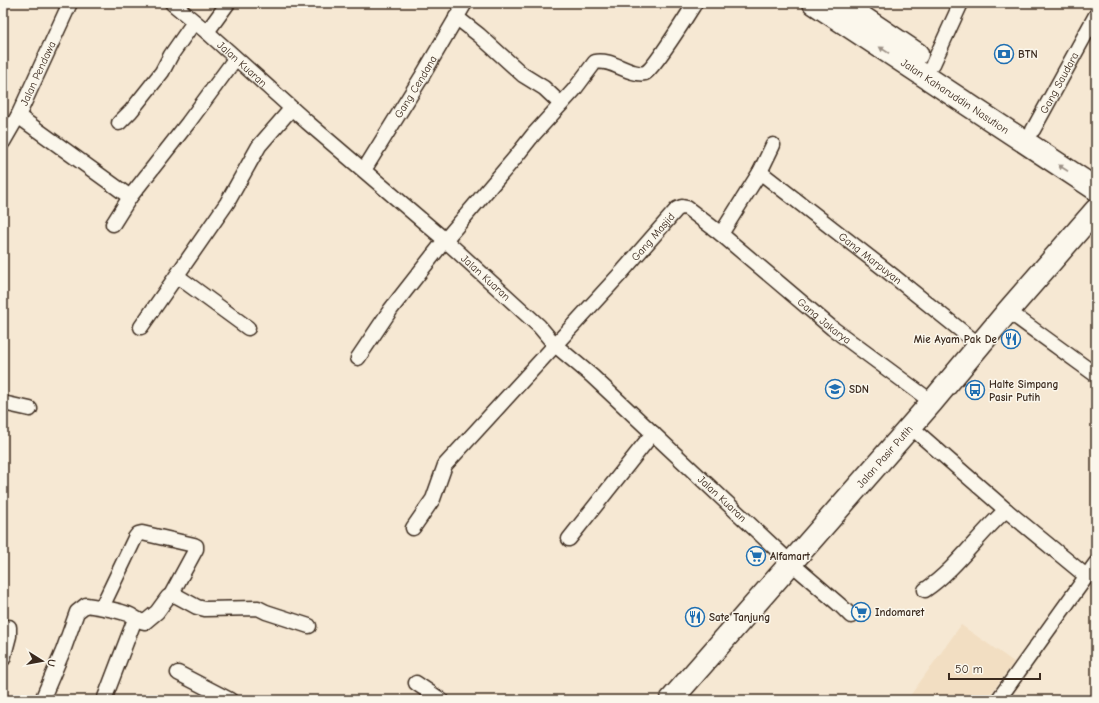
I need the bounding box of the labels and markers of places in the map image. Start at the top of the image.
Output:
bank icon: BTN [993,43,1015,65]
place label: BTN [1018,48,1038,61]
restaurant icon: Mie Ayam Pak De [1000,328,1022,350]
place label: Mie Ayam Pak De [914,333,998,346]
school or university icon: SDN [824,378,846,400]
place label: Halte Simpang Pasir Putih [989,378,1058,404]
bus stop icon: Halte Simpang Pasir Putih [964,379,986,401]
place label: SDN [849,383,869,396]
supermarket icon: Alfamart [745,545,767,567]
place label: Alfamart [770,550,810,563]
supermarket icon: Indomaret [850,601,872,623]
restaurant icon: Sate Tanjung [684,606,706,628]
place label: Indomaret [875,606,925,619]
place label: Sate Tanjung [709,611,770,624]

